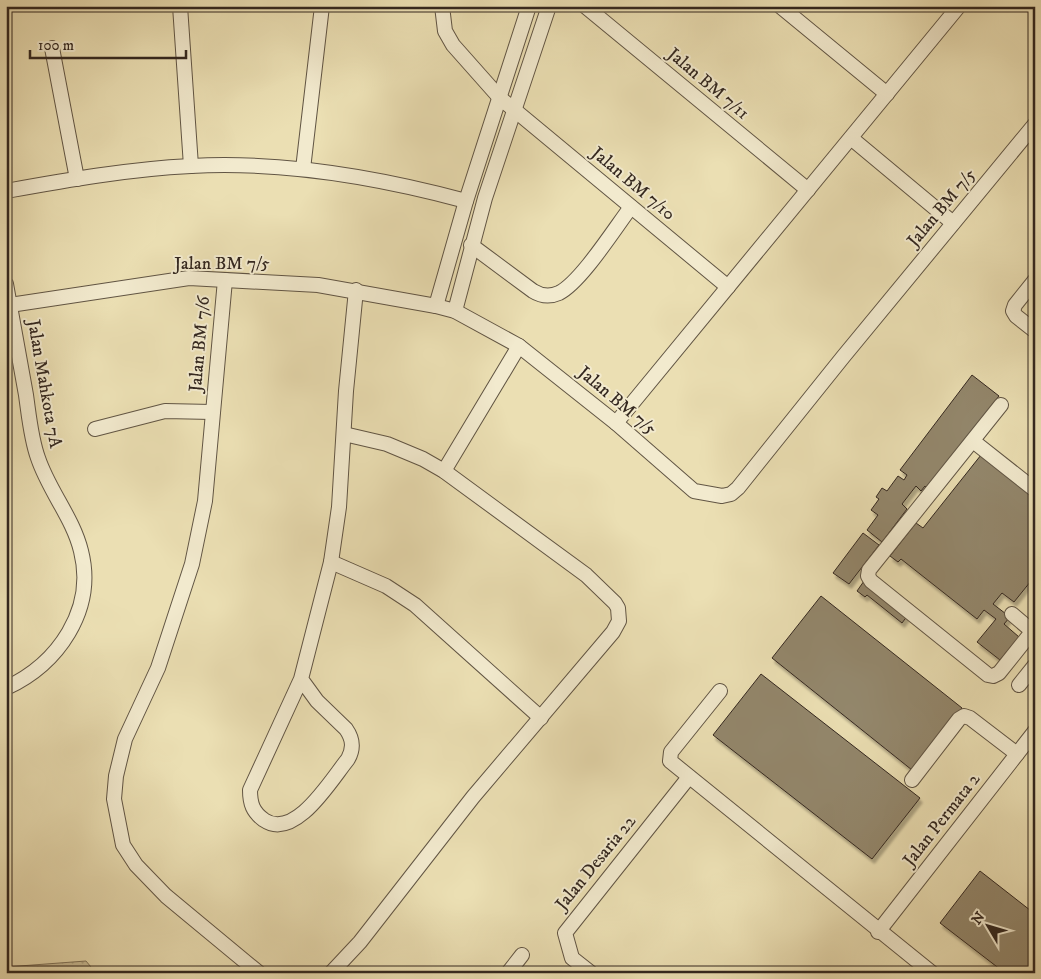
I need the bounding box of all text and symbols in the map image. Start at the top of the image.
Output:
scale bar [30,28,186,60]
text: 100 m [38,36,74,55]
street label: Jalan BM 7/11 [661,42,753,125]
street label: Jalan BM 7/10 [585,141,680,226]
street label: Jalan BM 7/5 [902,164,981,253]
street label: Jalan BM 7/5 [172,253,270,275]
street label: Jalan BM 7/6 [185,295,215,395]
street label: Jalan Mahkota 7A [22,316,66,450]
street label: Jalan BM 7/5 [572,361,661,440]
street label: Jalan Permata 2 [897,769,985,873]
street label: Jalan Desaria 22 [550,811,641,916]
north arrow [964,902,1014,952]
text: N [968,908,989,929]

